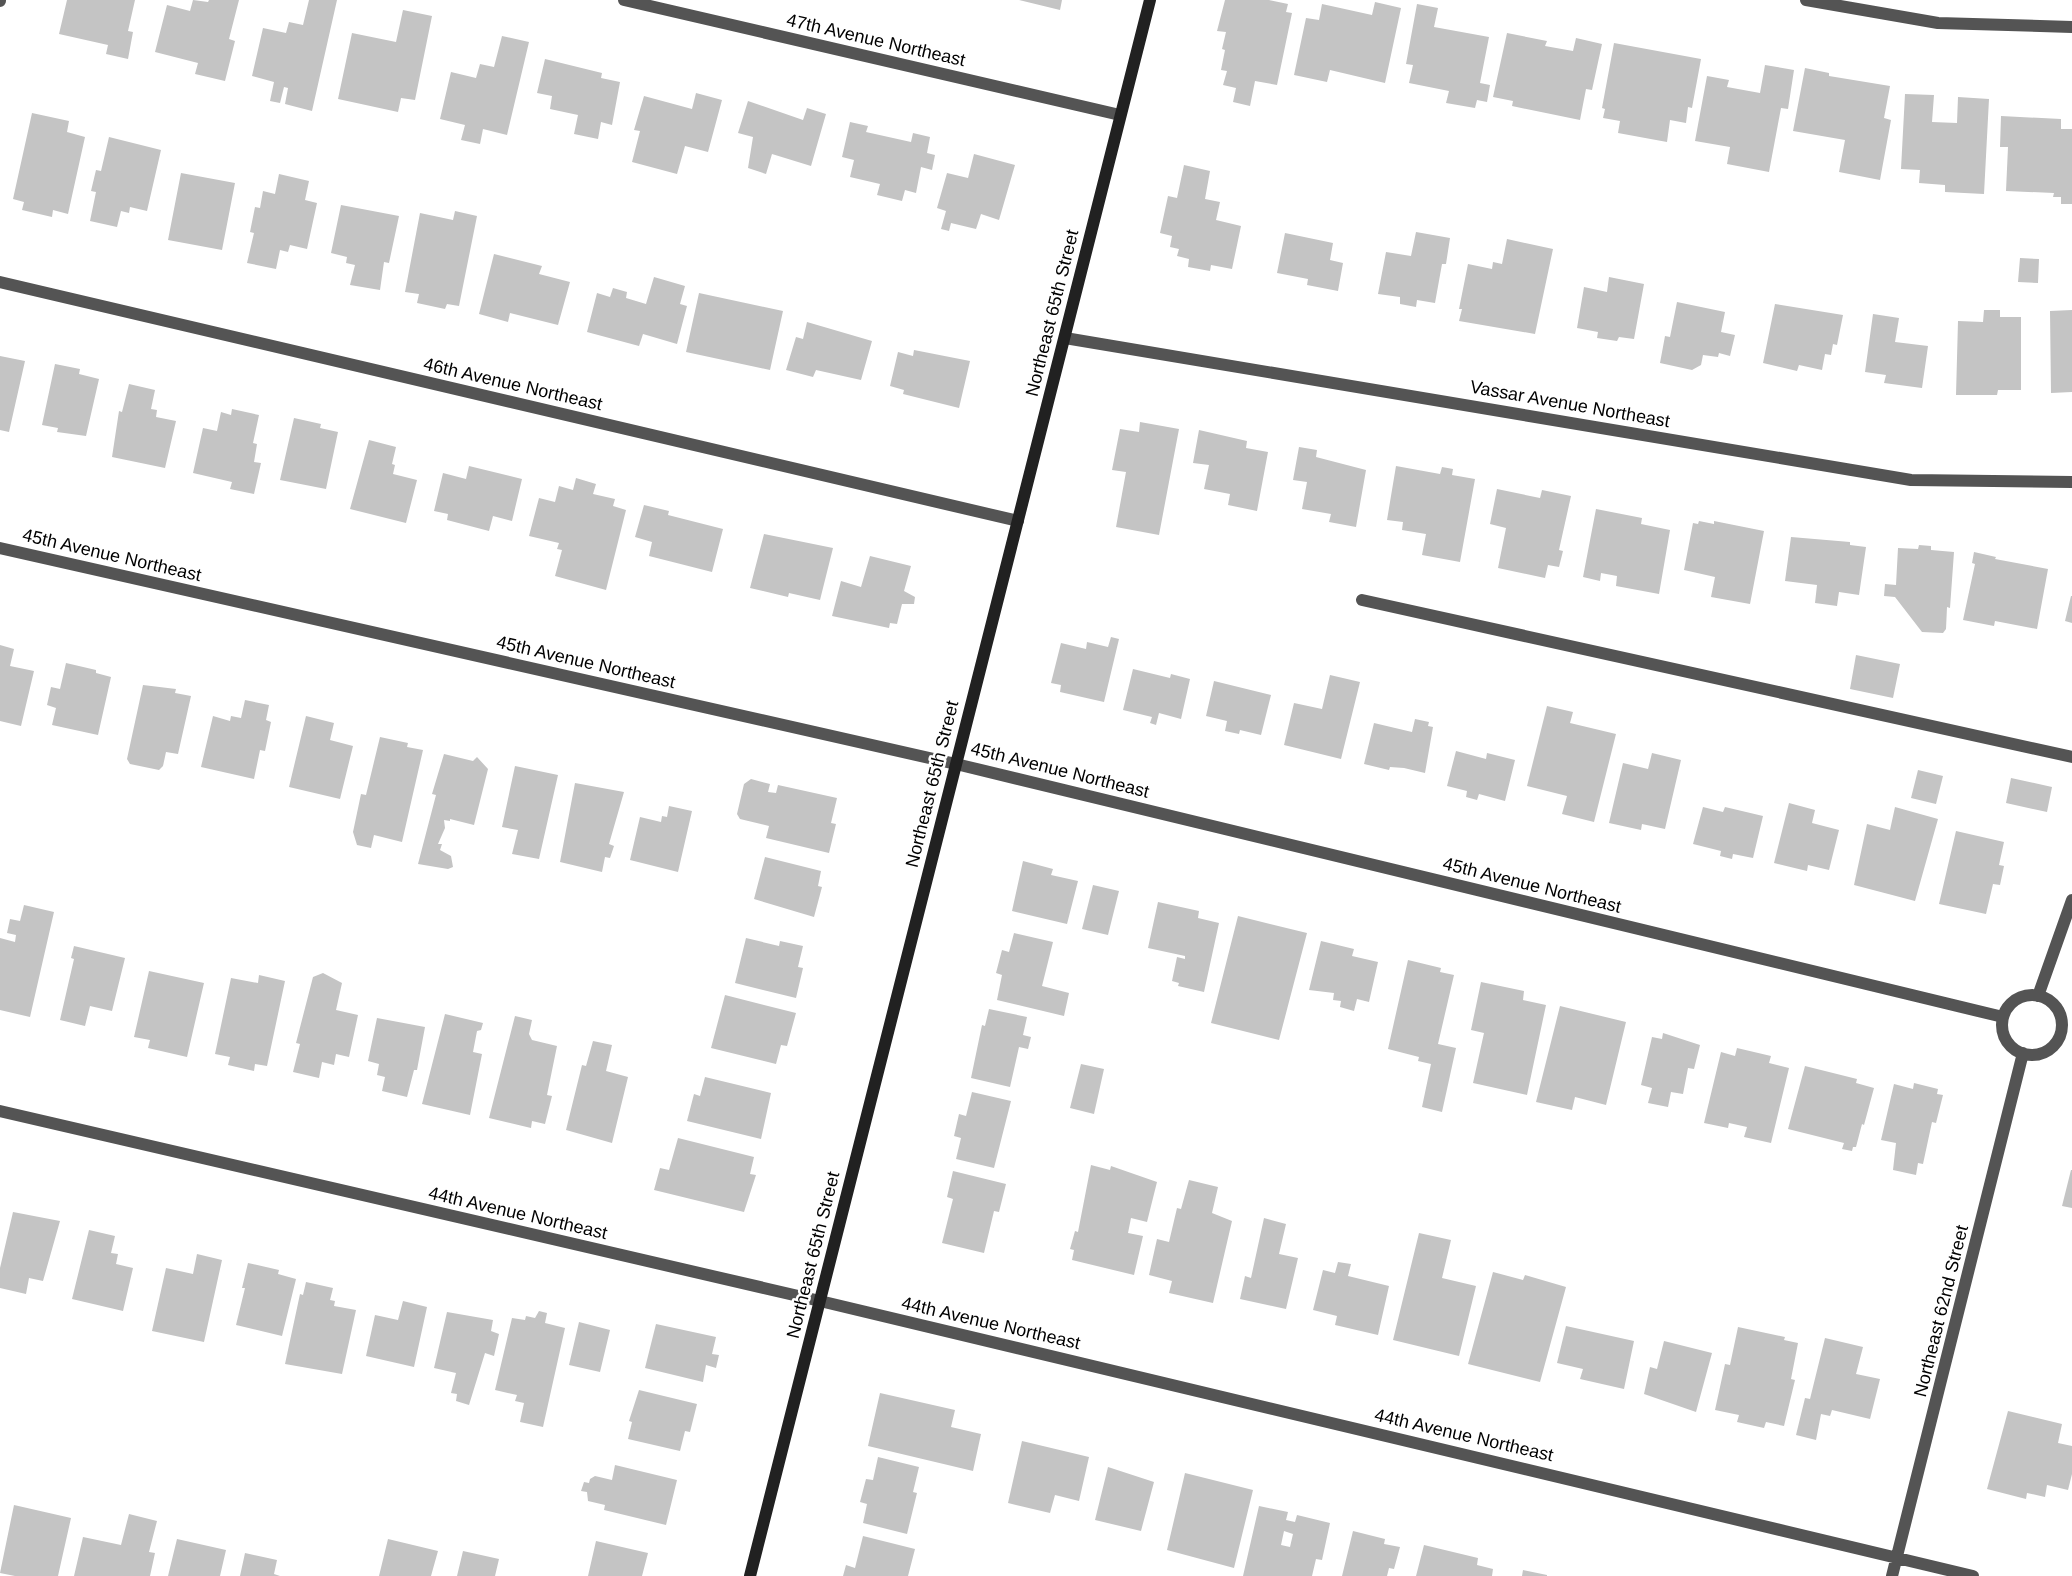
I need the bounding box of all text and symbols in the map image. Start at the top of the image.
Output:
street label: 47th Avenue Northeast [785,10,967,70]
street label: Northeast 65th Street [1022,228,1082,398]
street label: 46th Avenue Northeast [422,354,604,414]
street label: Vassar Avenue Northeast [1469,377,1671,431]
street label: 45th Avenue Northeast [21,525,203,585]
street label: 45th Avenue Northeast [495,632,677,692]
street label: Northeast 65th Street [902,699,962,869]
street label: 45th Avenue Northeast [969,738,1151,802]
street label: 45th Avenue Northeast [1441,853,1623,917]
street label: Northeast 65th Street [783,1170,843,1340]
street label: 44th Avenue Northeast [427,1183,609,1243]
street label: Northeast 62nd Street [1910,1223,1972,1399]
street label: 44th Avenue Northeast [900,1293,1082,1353]
street label: 44th Avenue Northeast [1373,1405,1555,1465]

